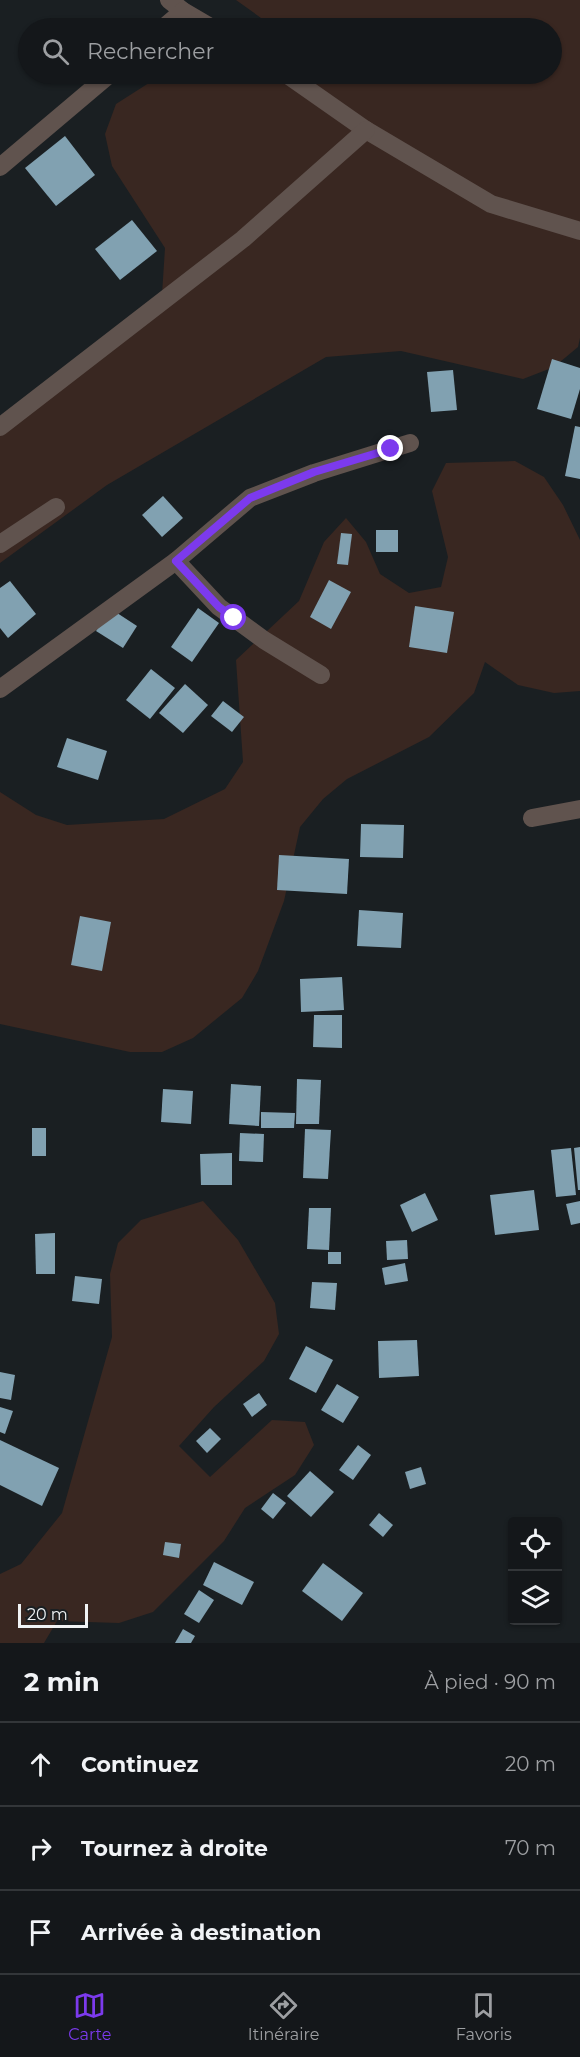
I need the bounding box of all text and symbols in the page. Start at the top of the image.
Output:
search box [18,18,562,84]
icon: search [39,35,72,68]
text: Rechercher [87,38,214,65]
route end [377,435,403,461]
route start [220,604,246,630]
map controls [508,1517,562,1625]
button: locate [508,1517,562,1571]
button: layers [508,1571,562,1625]
scale bar [18,1601,88,1628]
text: 20 m [27,1605,68,1624]
text: 2 min [24,1666,100,1698]
text: À pied · 90 m [424,1670,556,1694]
icon: ahead [24,1748,57,1781]
text: Continuez [81,1751,198,1778]
text: 20 m [505,1752,556,1776]
icon: right [24,1832,57,1865]
text: Tournez à droite [81,1835,268,1862]
text: 70 m [505,1836,556,1860]
icon: arrive [24,1916,57,1949]
text: Arrivée à destination [81,1919,321,1946]
tab: Carte [68,1989,111,2044]
tab: Itinéraire [248,1989,319,2044]
tab: Favoris [456,1989,512,2044]

